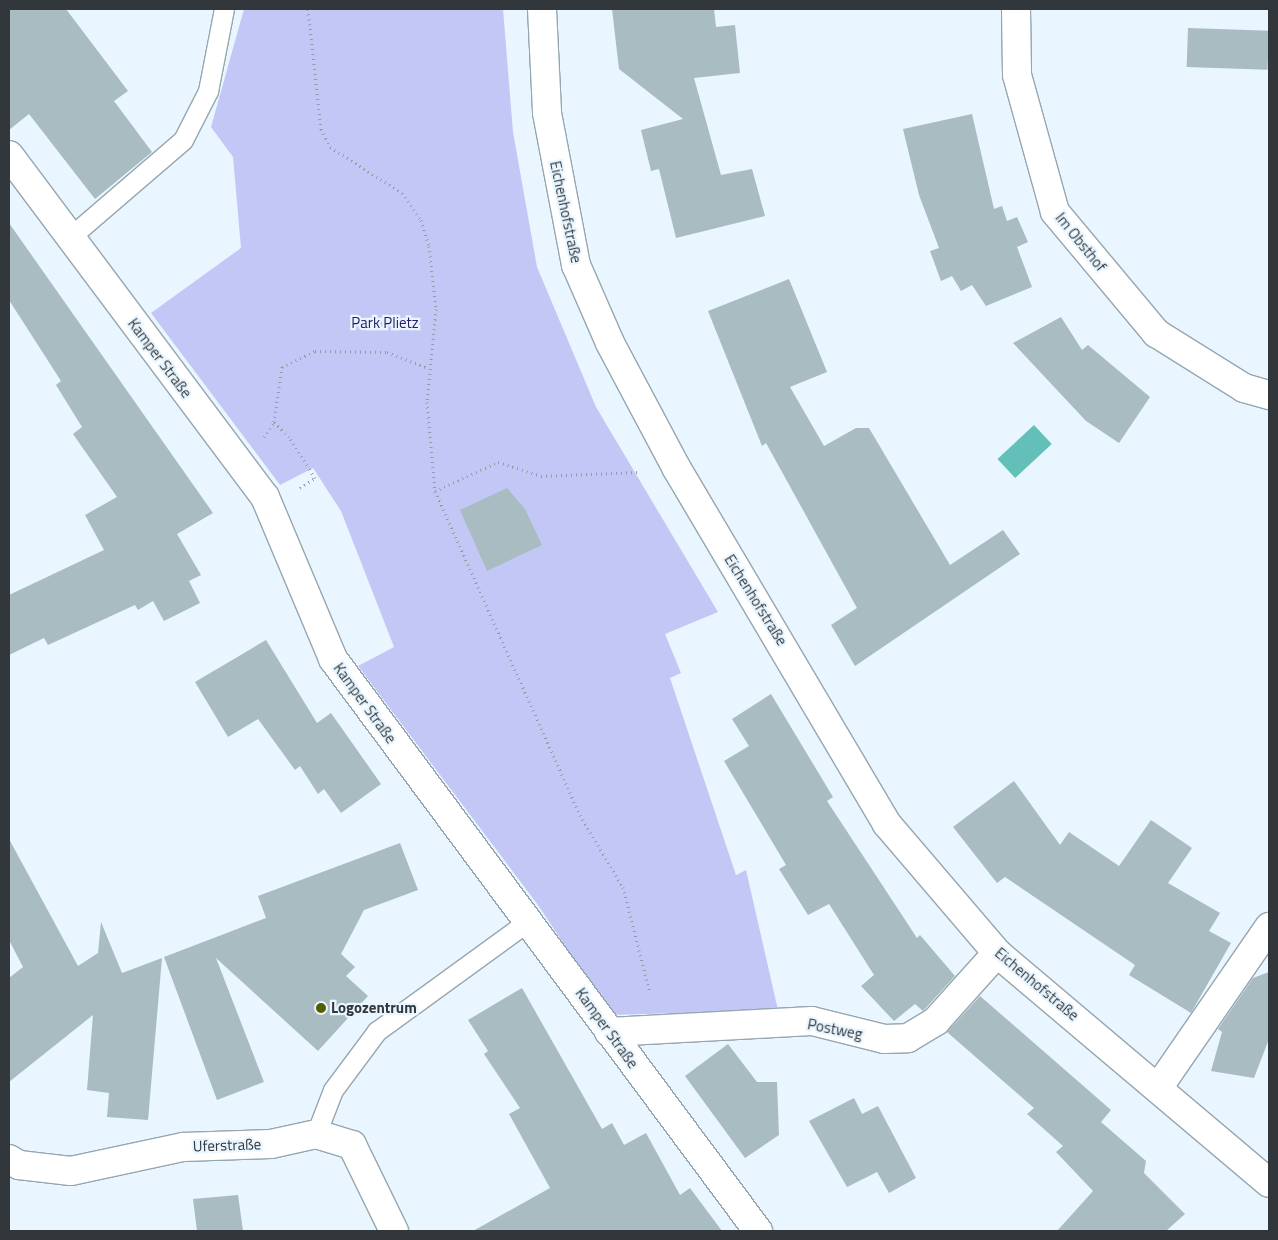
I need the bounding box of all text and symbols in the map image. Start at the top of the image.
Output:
street label: Eichenhofstraße [546,159,586,265]
street label: Im Obsthof [1052,209,1110,275]
park label: Park Plietz [351,314,419,332]
street label: Kamper Straße [124,315,196,401]
street label: Eichenhofstraße [721,551,791,649]
street label: Kamper Straße [330,659,400,747]
street label: Eichenhofstraße [991,944,1083,1024]
street label: Kamper Straße [572,984,642,1072]
place label: Logozentrum [331,999,417,1017]
marker: Logozentrum [315,1002,327,1014]
street label: Postweg [806,1015,864,1043]
street label: Uferstraße [193,1135,261,1155]

